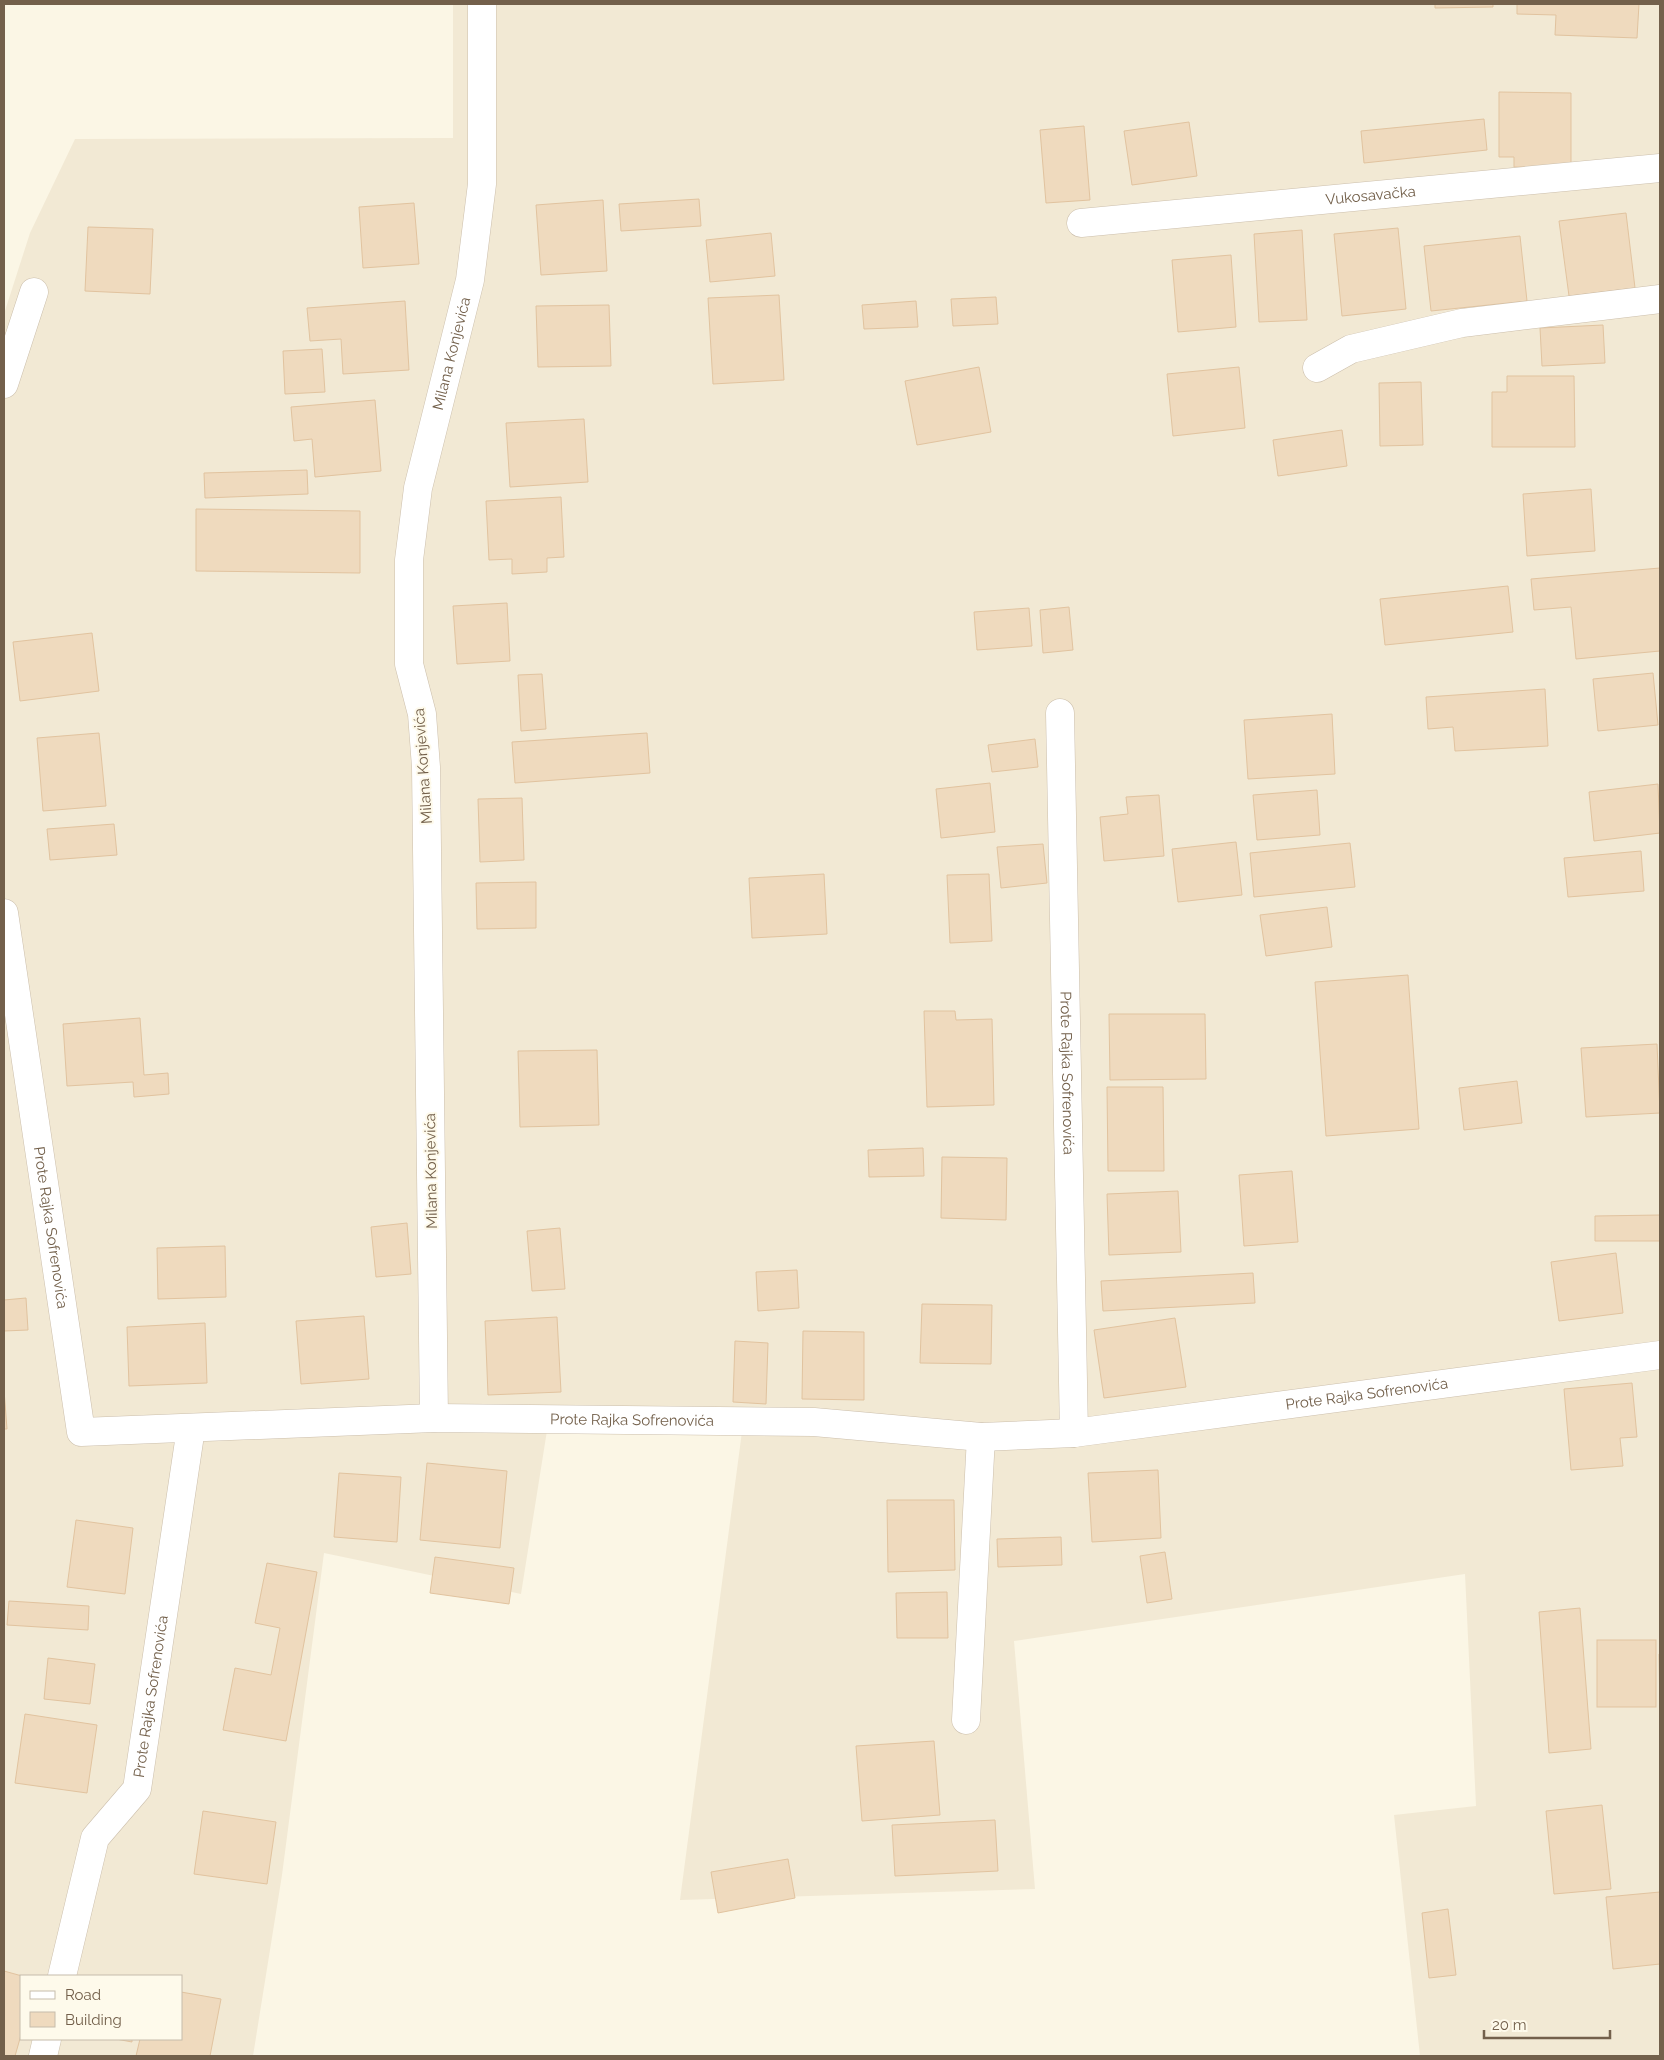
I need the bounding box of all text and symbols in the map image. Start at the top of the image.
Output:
street label: Vukosavačka [1325,182,1417,209]
street label: Milana Konjevića [429,295,474,412]
street label: Milana Konjevića [410,708,436,824]
street label: Prote Rajka Sofrenovića [1056,991,1078,1155]
street label: Milana Konjevića [421,1113,441,1229]
street label: Prote Rajka Sofrenovića [30,1145,72,1310]
street label: Prote Rajka Sofrenovića [1284,1374,1449,1414]
street label: Prote Rajka Sofrenovića [550,1410,714,1430]
street label: Prote Rajka Sofrenovića [130,1614,172,1779]
legend [20,1975,182,2040]
text: Road [65,1986,101,2004]
scale bar [1484,2008,1610,2040]
text: Building [65,2011,122,2029]
text: 20 m [1492,2016,1527,2034]

